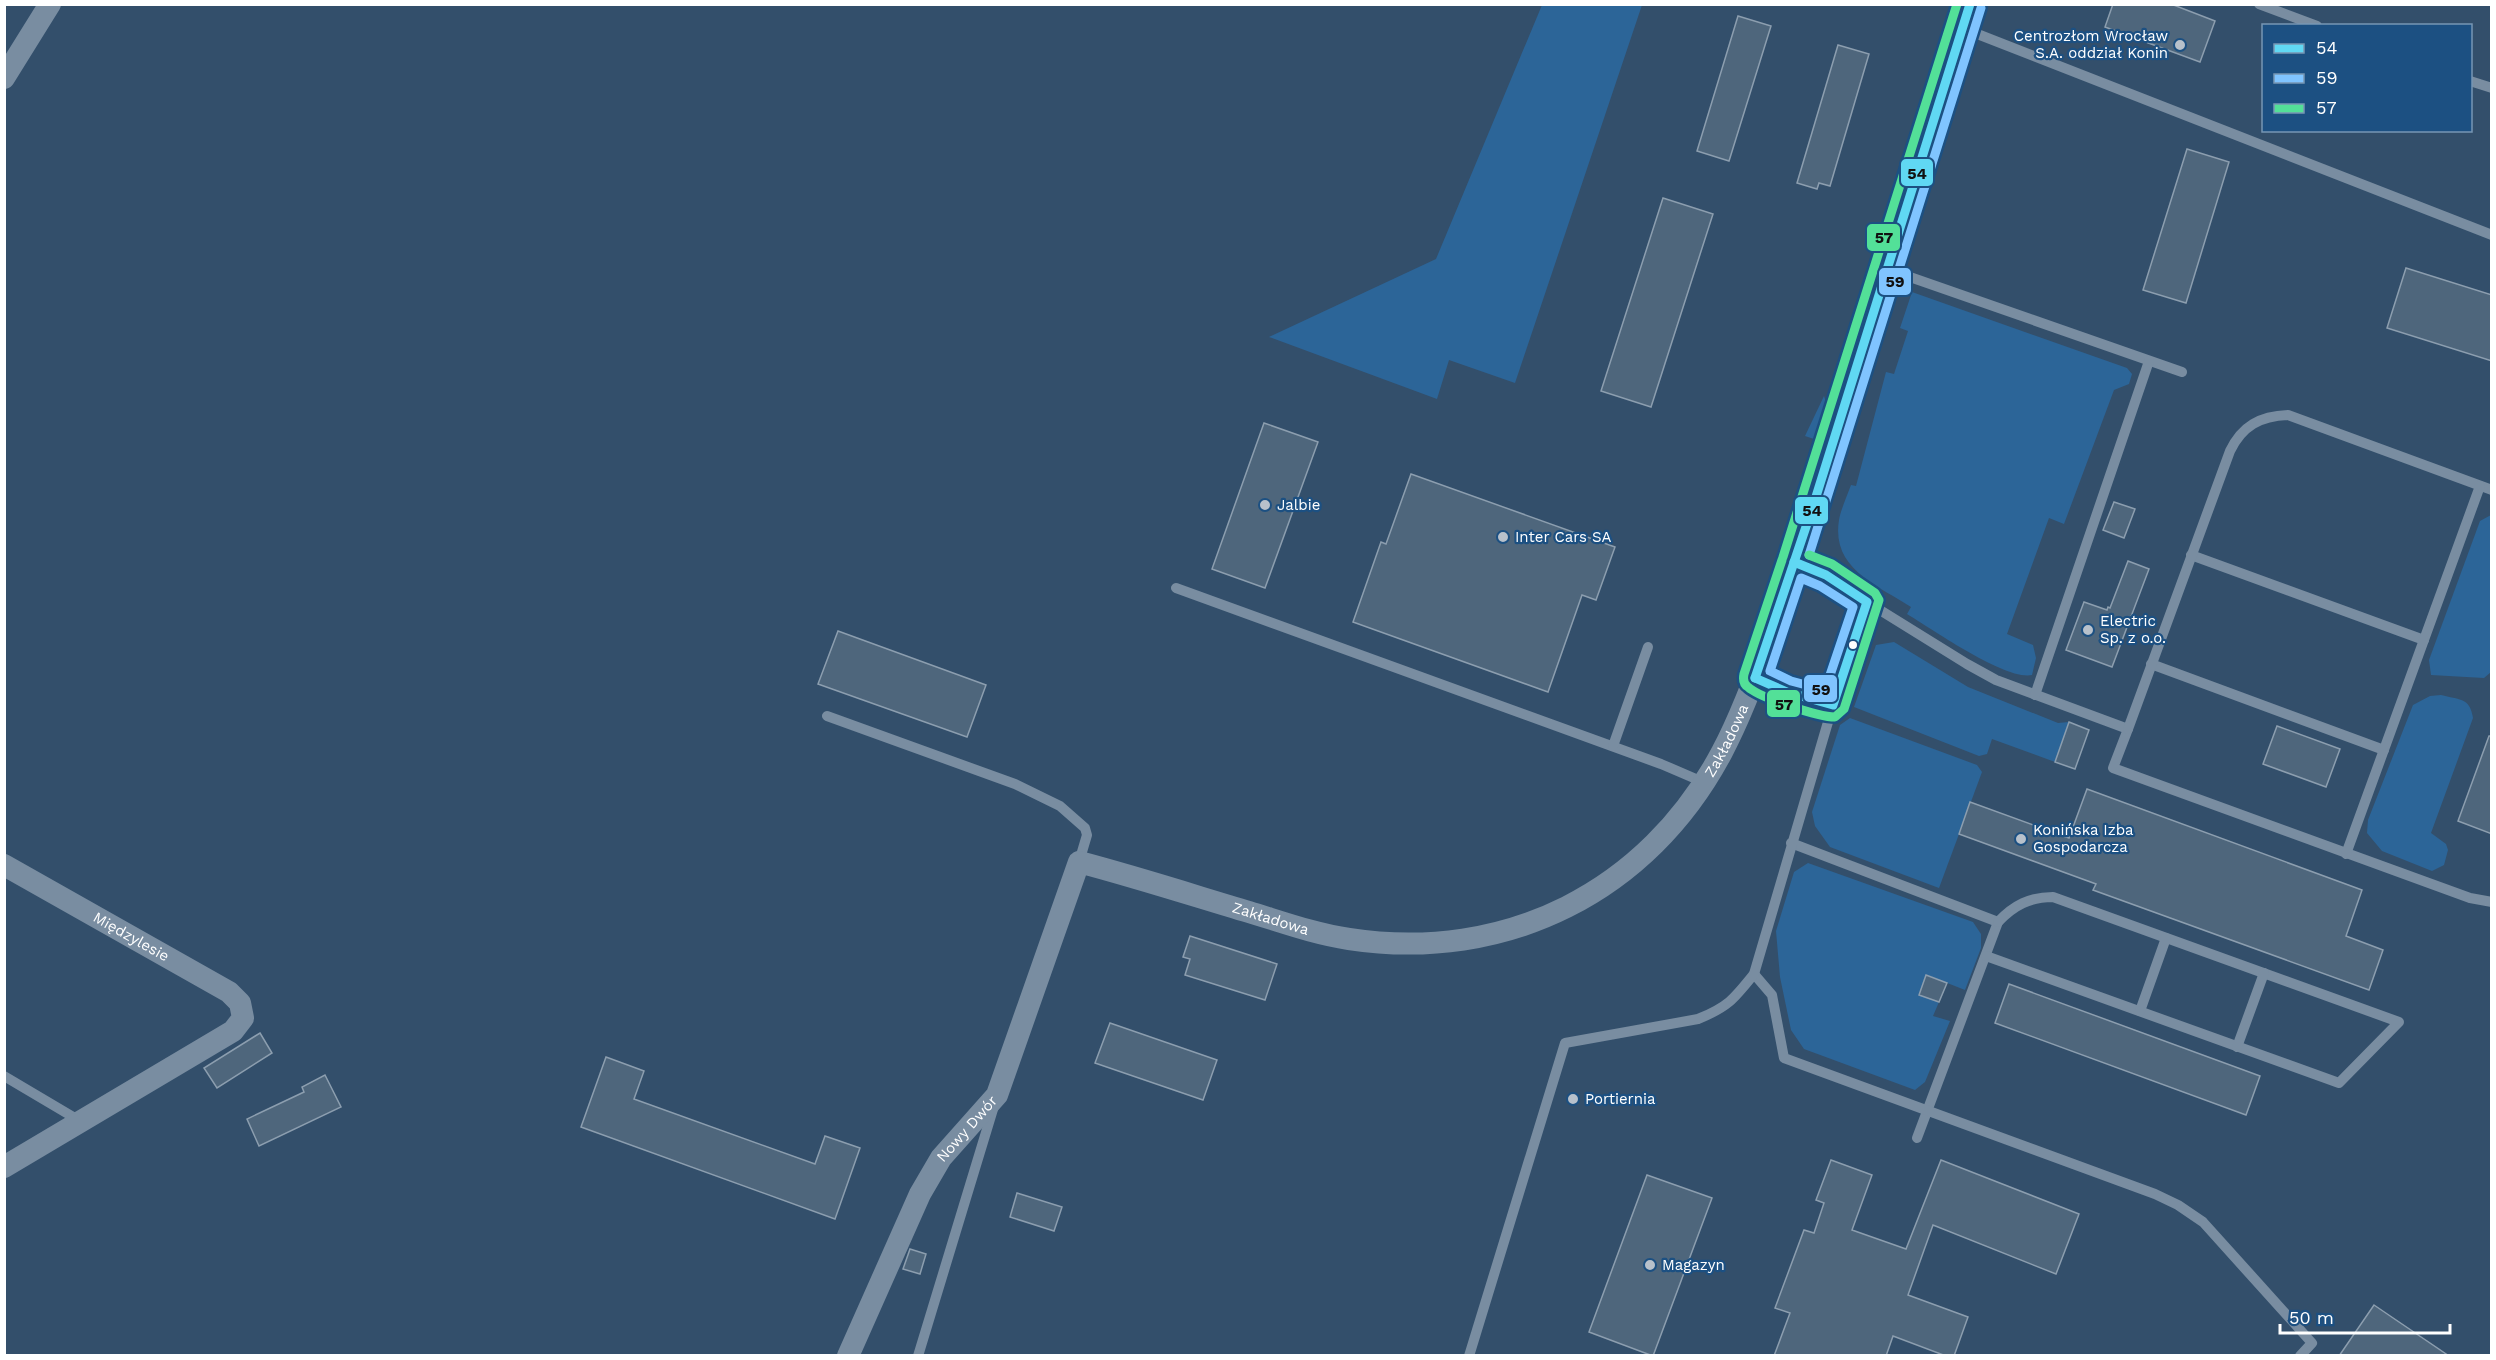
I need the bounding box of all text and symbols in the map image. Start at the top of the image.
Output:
legend [2262,24,2472,132]
place label: Centrozłom Wrocław S.A. oddział Konin [2014,27,2168,62]
text: 54 [2316,37,2337,58]
marker: Centrozłom Wrocław S.A. oddział Konin [2173,38,2187,52]
text: 59 [2316,67,2338,88]
text: 57 [2316,97,2337,118]
line badge: 54 [1900,158,1934,187]
text: 54 [1907,164,1927,183]
line badge: 57 [1866,223,1901,252]
text: 57 [1875,228,1894,247]
line badge: 59 [1878,267,1912,296]
text: 59 [1885,272,1905,291]
place label: Jalbie [1277,496,1320,514]
line badge: 54 [1794,496,1829,525]
marker: Jalbie [1258,498,1272,512]
text: 54 [1802,501,1822,520]
place label: Inter Cars SA [1515,528,1611,546]
marker: Inter Cars SA [1496,530,1510,544]
place label: Electric Sp. z o.o. [2100,612,2166,647]
marker: Electric Sp. z o.o. [2081,623,2095,637]
unlabelled marker [1847,639,1859,651]
line badge: 59 [1803,674,1838,703]
text: 59 [1811,680,1831,699]
line badge: 57 [1766,689,1801,718]
text: 57 [1775,695,1794,714]
street label: Zakładowa [1701,701,1752,780]
place label: Konińska Izba Gospodarcza [2033,821,2134,856]
marker: Konińska Izba Gospodarcza [2014,832,2028,846]
street label: Zakładowa [1230,898,1311,939]
street label: Międzylesie [90,908,172,965]
place label: Portiernia [1585,1090,1656,1108]
street label: Nowy Dwór [933,1092,1001,1166]
marker: Portiernia [1566,1092,1580,1106]
place label: Magazyn [1662,1256,1725,1274]
marker: Magazyn [1643,1258,1657,1272]
scale bar [2280,1297,2450,1335]
text: 50 m [2289,1307,2334,1328]

